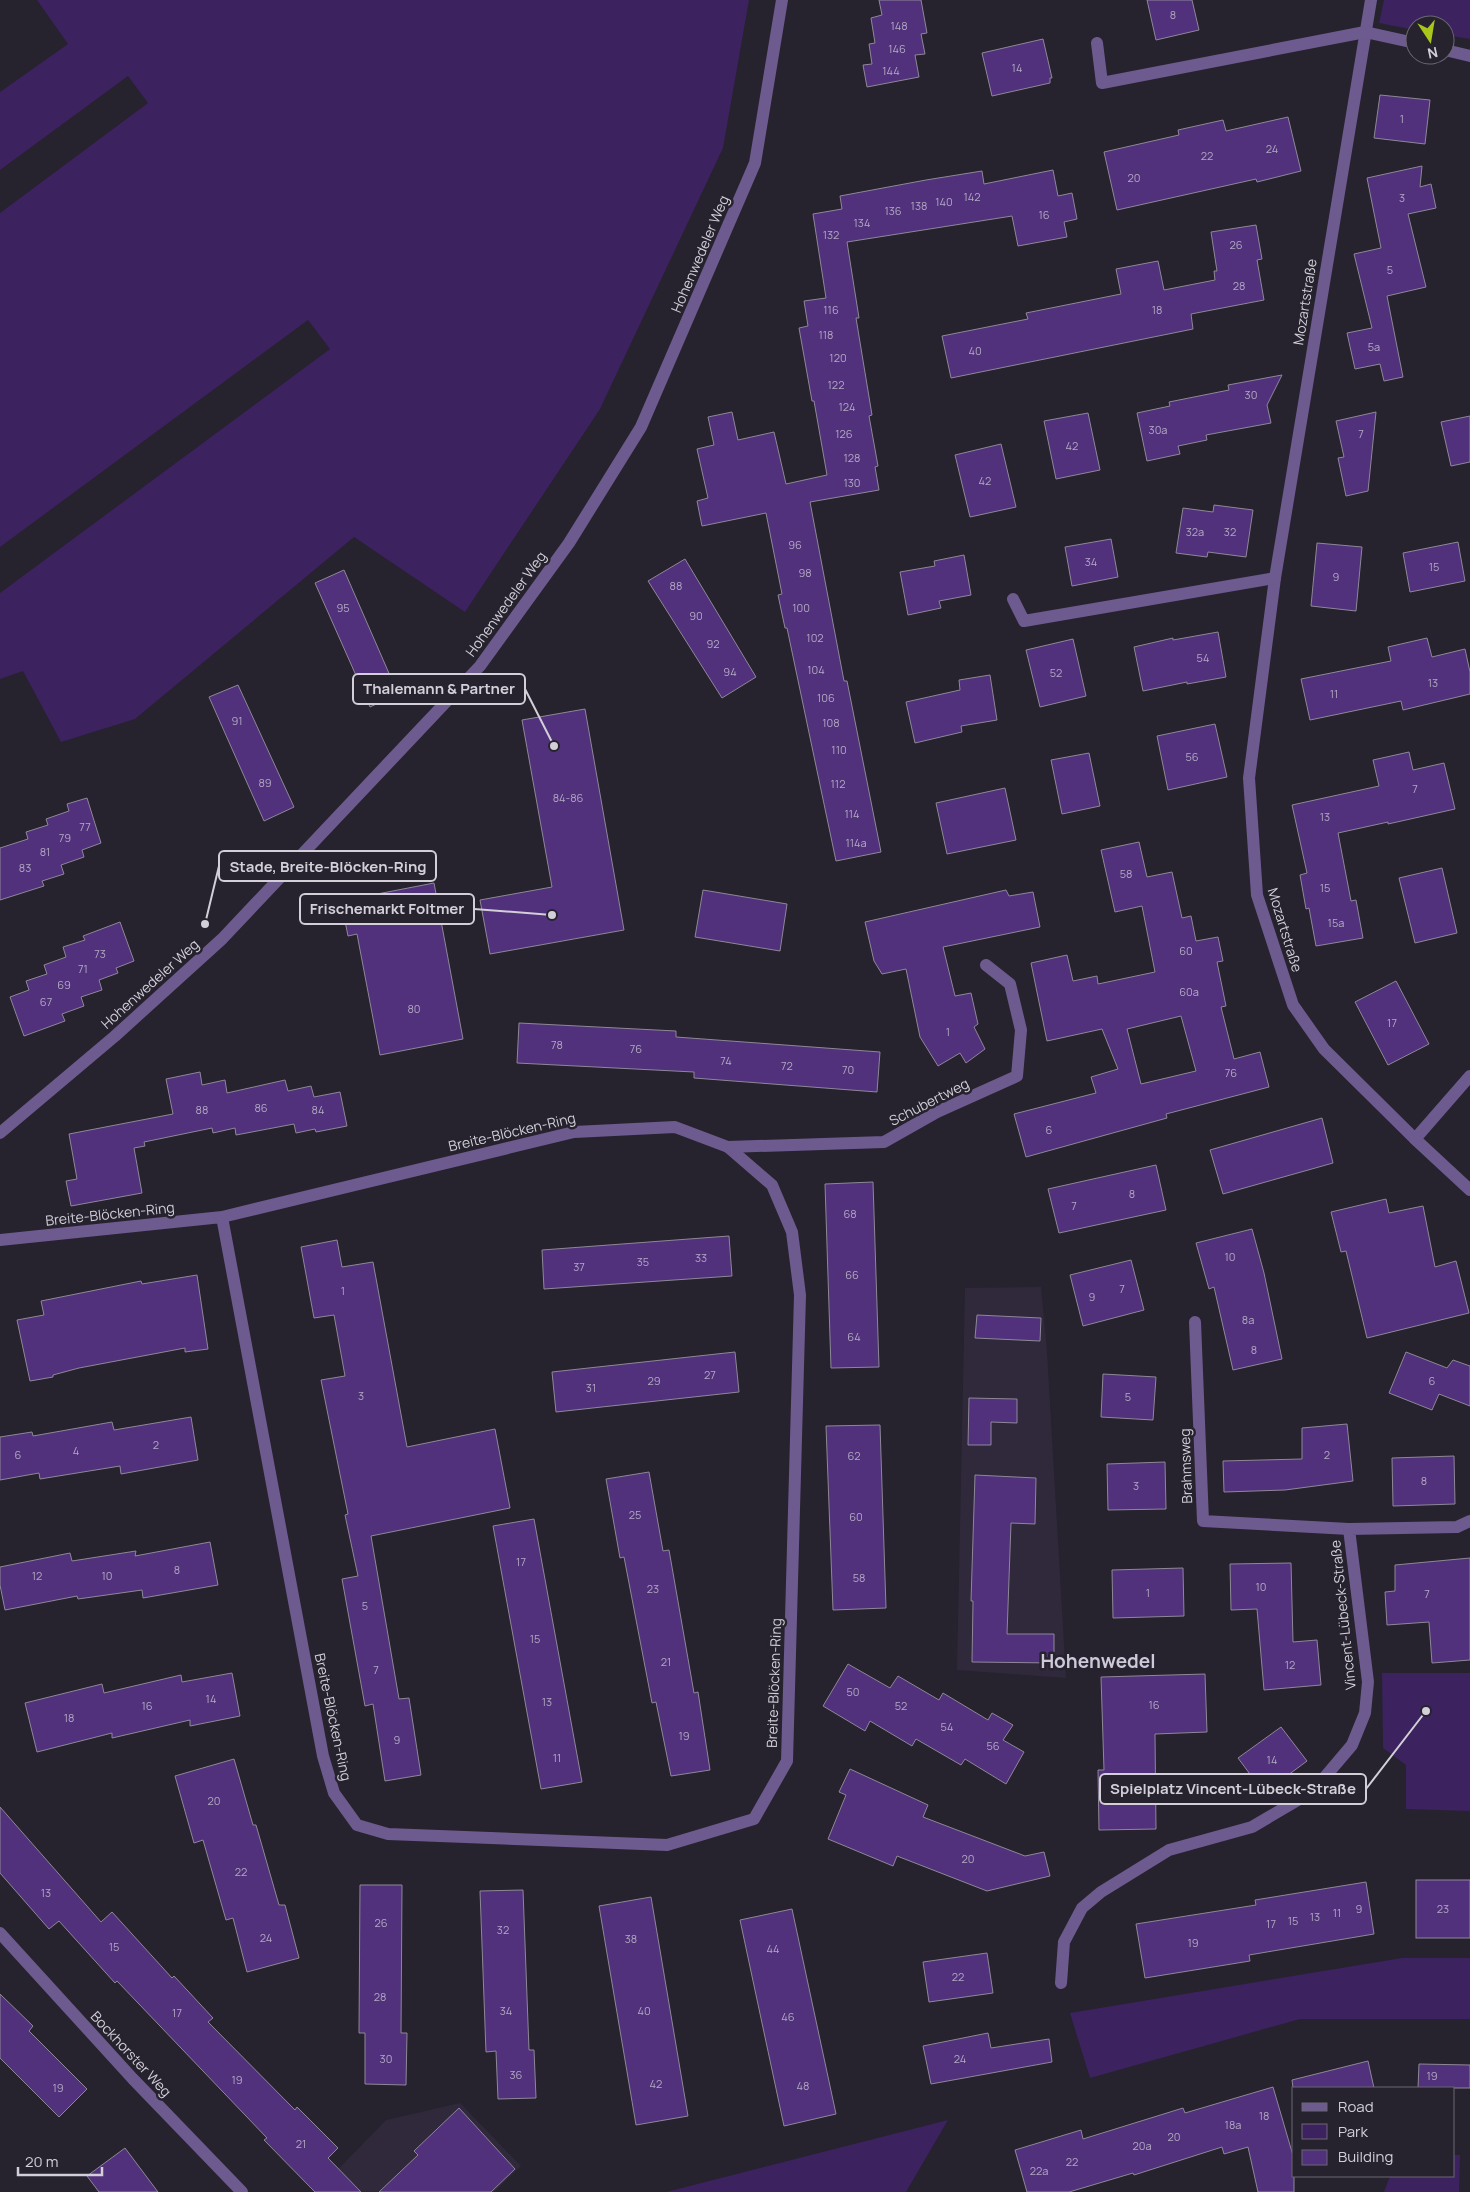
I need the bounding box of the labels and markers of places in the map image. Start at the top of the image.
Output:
callout: Thalemann & Partner [353,674,525,704]
callout: Stade, Breite-Blöcken-Ring [219,851,436,881]
callout: Frischemarkt Foltmer [300,894,474,924]
callout: Spielplatz Vincent-Lübeck-Straße [1100,1774,1366,1804]

